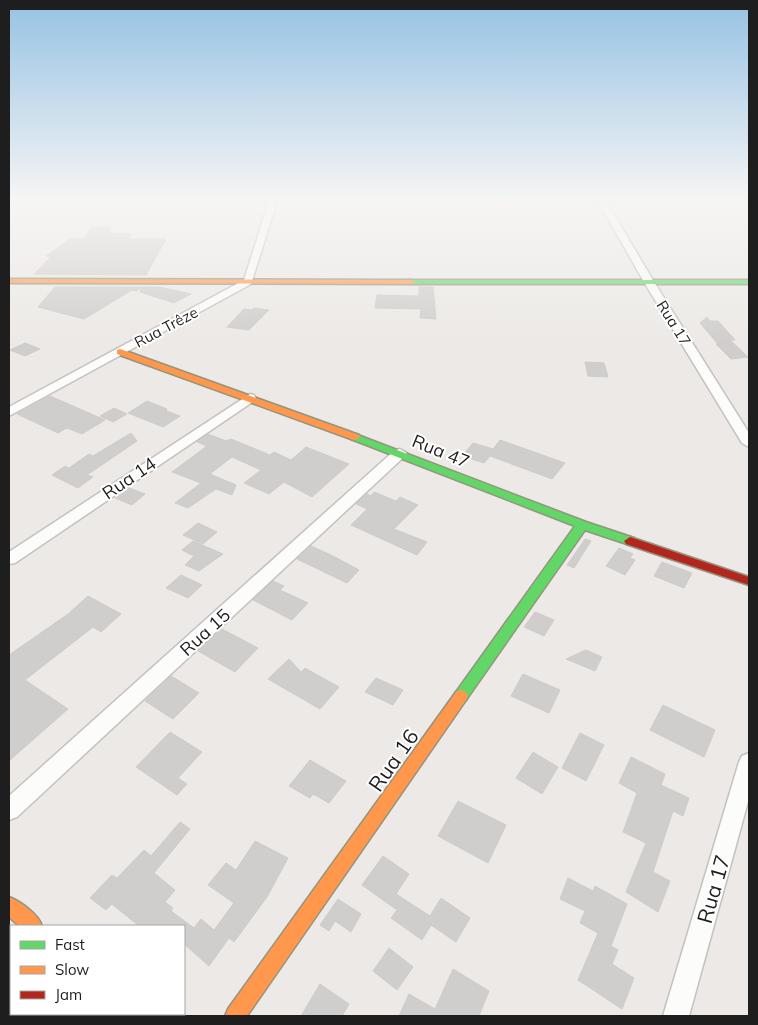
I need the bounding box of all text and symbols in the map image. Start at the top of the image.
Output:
street label: Rua 17 [653,297,695,349]
street label: Rua Trêze [131,302,201,352]
street label: Rua 47 [409,429,473,473]
street label: Rua 14 [98,452,160,504]
street label: Rua 15 [175,603,235,661]
street label: Rua 16 [362,724,424,796]
street label: Rua 17 [691,852,735,926]
legend [10,925,185,1015]
text: Fast [55,935,85,954]
text: Slow [55,960,89,979]
text: Jam [55,985,82,1004]

